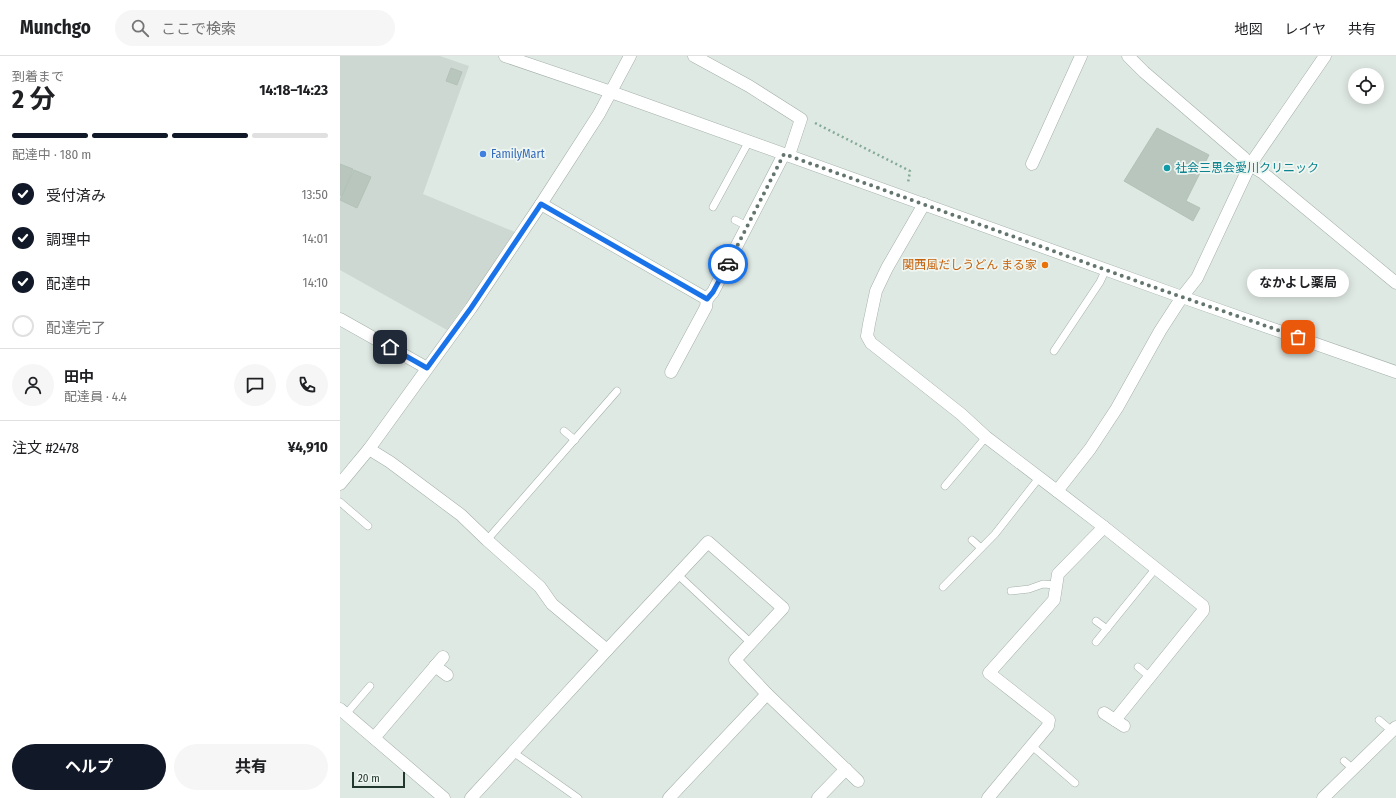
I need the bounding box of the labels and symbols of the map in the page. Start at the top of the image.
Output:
place label: FamilyMart [491,147,545,161]
marker: FamilyMart [478,149,488,159]
place label: 社会三思会愛川クリニック [1175,161,1319,175]
marker: 社会三思会愛川クリニック [1162,163,1172,173]
courier [708,244,748,284]
place label: 関西風だしうどん まる家 [902,258,1037,272]
marker: 関西風だしうどん まる家 [1040,260,1050,270]
callout: なかよし薬局 [1247,269,1349,297]
pin [1281,320,1315,354]
pin [373,330,407,364]
scale bar [352,770,405,789]

